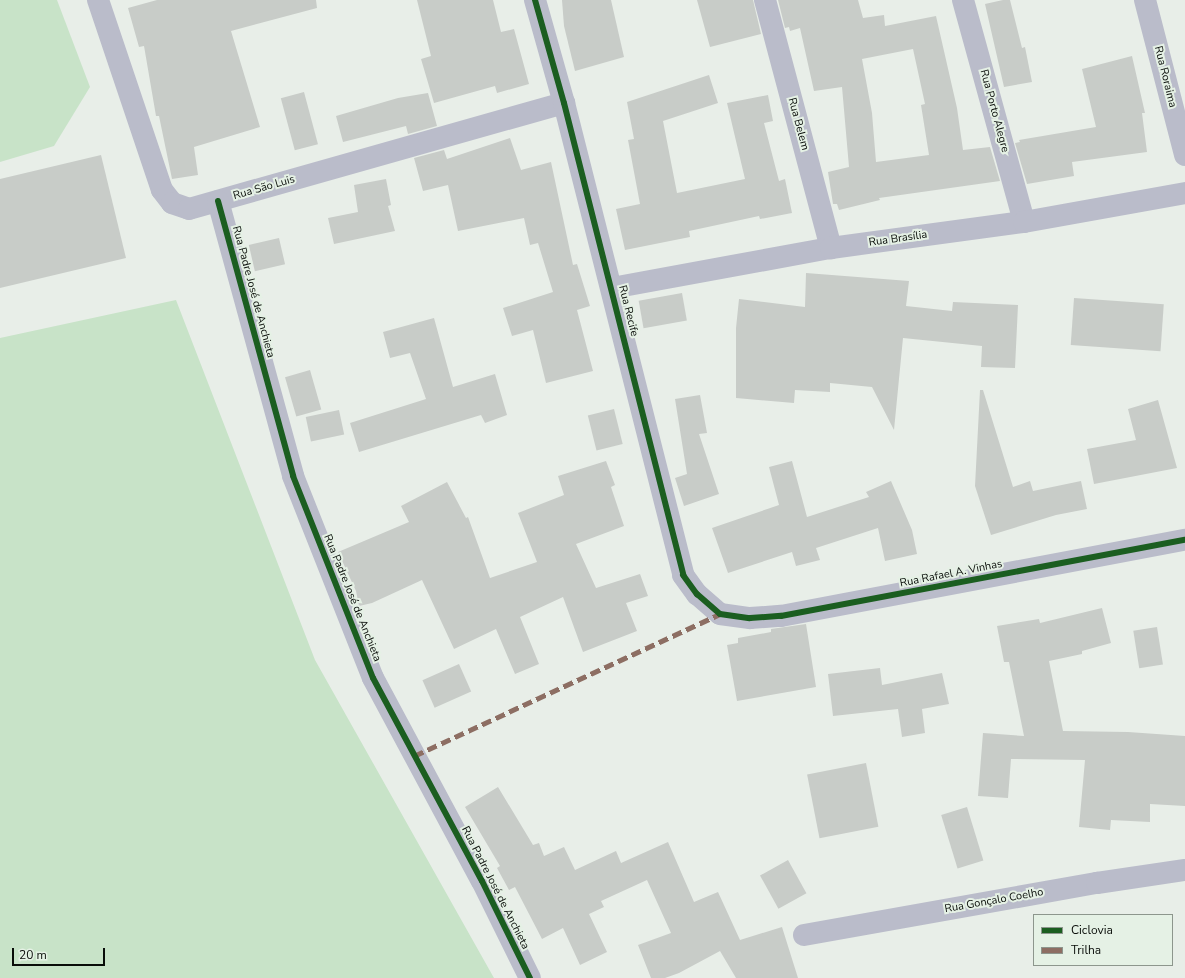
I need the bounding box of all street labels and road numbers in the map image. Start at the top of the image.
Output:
street label: Rua Roraima [1151,45,1179,109]
street label: Rua Porto Alegre [977,68,1011,154]
street label: Rua Belem [785,96,811,152]
street label: Rua São Luis [232,173,296,203]
street label: Rua Padre José de Anchieta [229,225,277,359]
street label: Rua Brasília [868,228,928,250]
street label: Rua Recife [615,284,641,338]
street label: Rua Padre José de Anchieta [320,532,384,664]
street label: Rua Rafael A. Vinhas [899,558,1003,590]
street label: Rua Padre José de Anchieta [458,824,532,952]
street label: Rua Gonçalo Coelho [944,886,1044,916]

